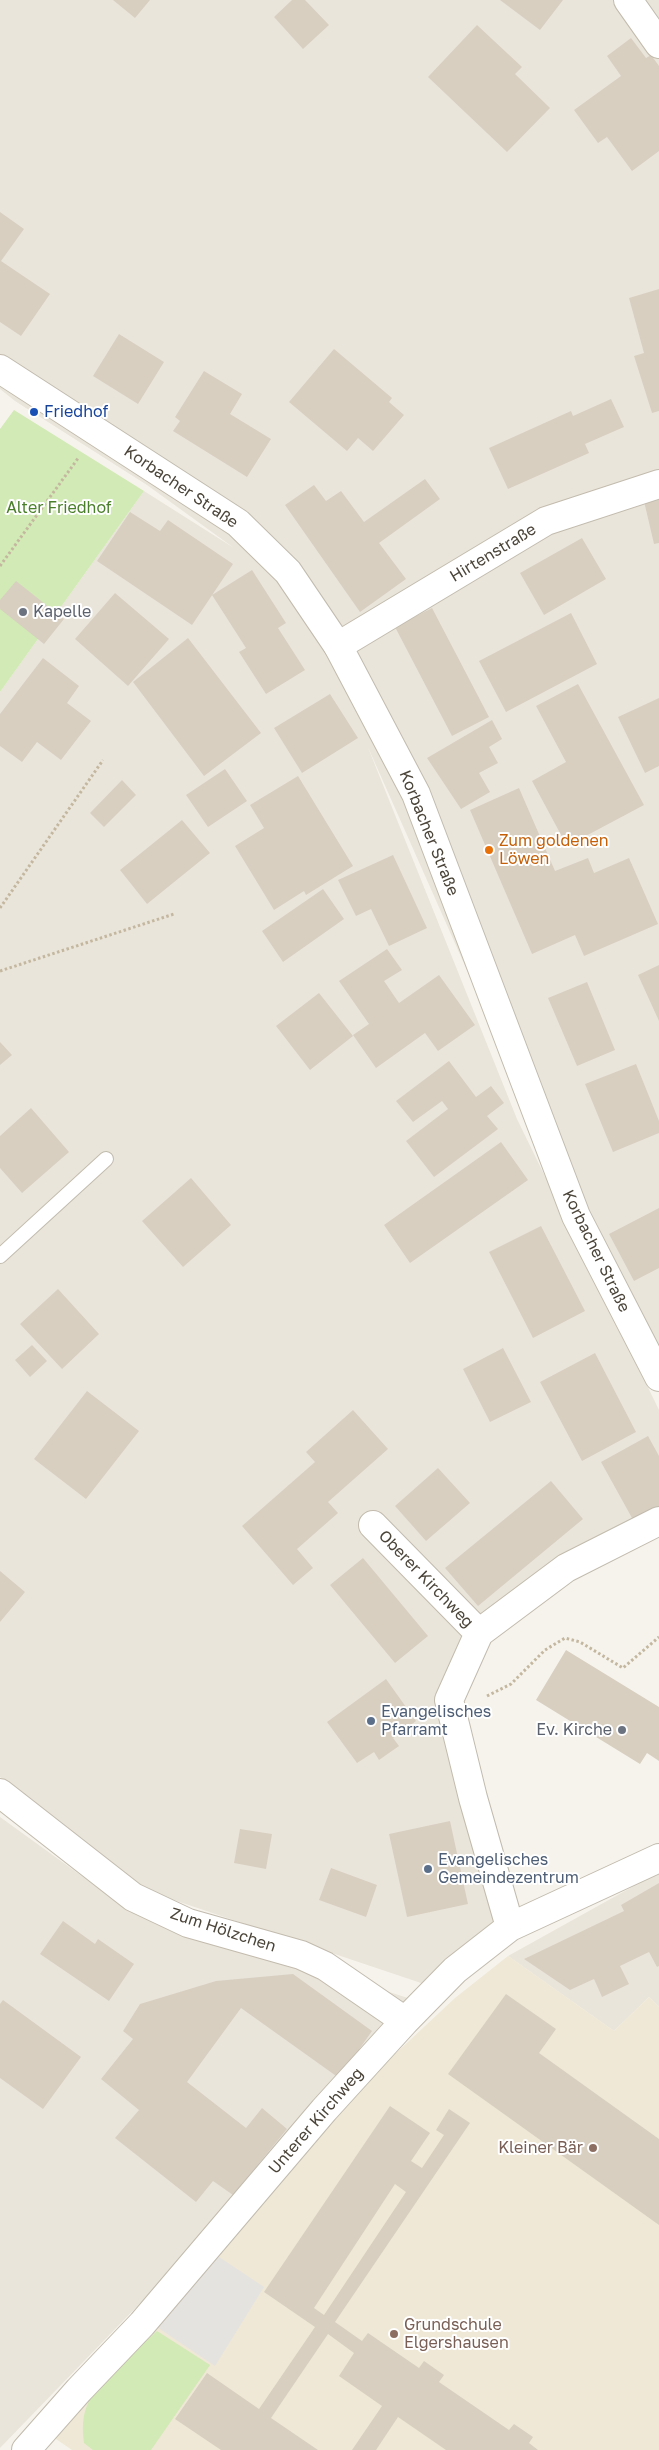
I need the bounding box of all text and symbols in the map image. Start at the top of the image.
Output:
place label: Friedhof [44,402,108,422]
marker: Friedhof [28,406,40,418]
street label: Korbacher Straße [120,442,242,532]
park label: Alter Friedhof [6,498,112,518]
street label: Hirtenstraße [446,520,540,586]
place label: Kapelle [33,602,91,622]
marker: Kapelle [17,606,29,618]
street label: Korbacher Straße [395,768,463,898]
place label: Zum goldenen Löwen [499,831,609,869]
marker: Zum goldenen Löwen [483,844,495,856]
street label: Korbacher Straße [558,1187,634,1315]
street label: Oberer Kirchweg [375,1526,477,1632]
place label: Evangelisches Pfarramt [381,1702,491,1740]
marker: Evangelisches Pfarramt [365,1715,377,1727]
place label: Ev. Kirche [536,1720,612,1740]
marker: Ev. Kirche [616,1724,628,1736]
place label: Evangelisches Gemeindezentrum [438,1850,579,1888]
marker: Evangelisches Gemeindezentrum [422,1863,434,1875]
street label: Zum Hölzchen [168,1904,278,1956]
street label: Unterer Kirchweg [265,2064,367,2178]
place label: Kleiner Bär [498,2138,583,2158]
marker: Kleiner Bär [587,2142,599,2154]
place label: Grundschule Elgershausen [404,2315,509,2353]
marker: Grundschule Elgershausen [388,2328,400,2340]

